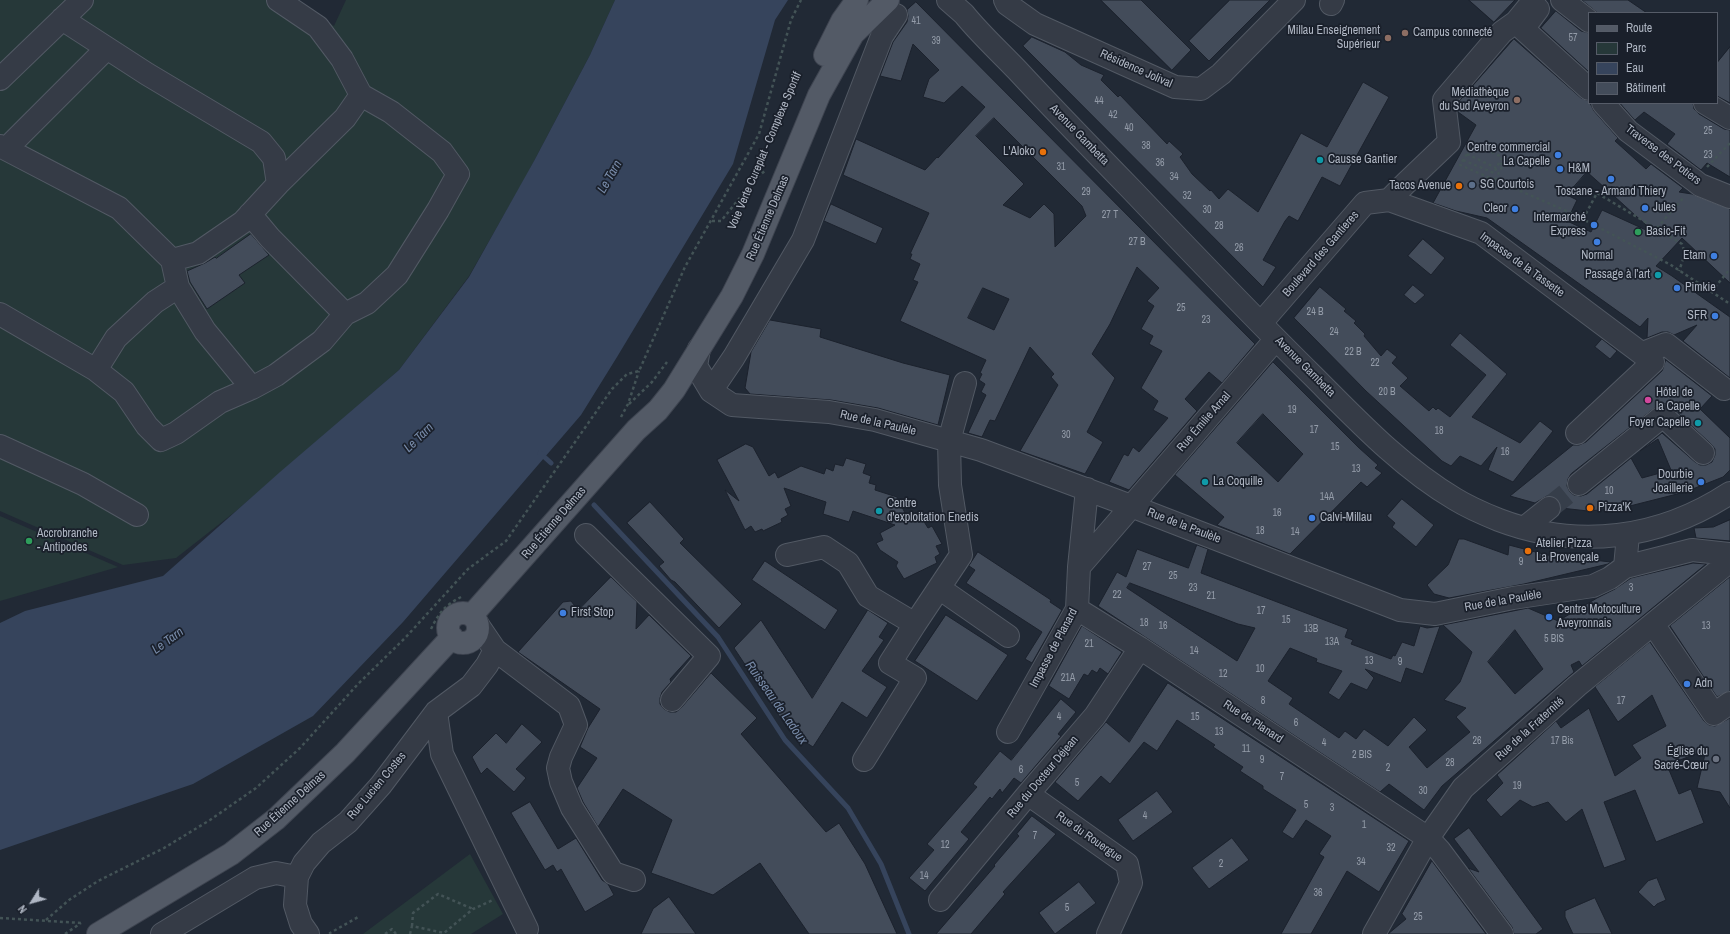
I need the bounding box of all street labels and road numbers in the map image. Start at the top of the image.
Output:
street label: Résidence Jolival [1098,47,1174,91]
street label: Voie Verte Cureplat - Complexe Sportif [725,70,805,232]
street label: Avenue Gambetta [1046,102,1112,168]
street label: Traverse des Potiers [1622,122,1704,188]
street label: Rue Étienne Delmas [744,173,792,263]
street label: Boulevard des Gantieres [1280,208,1362,300]
street label: Impasse de la Tassette [1477,230,1567,300]
street label: Avenue Gambetta [1272,334,1338,400]
street label: Rue Émilie Arnal [1174,389,1234,455]
street label: Rue de la Paulèle [839,407,917,439]
street label: Rue Étienne Delmas [519,484,589,562]
street label: Rue de la Paulèle [1145,505,1223,547]
street label: Rue de la Paulèle [1464,587,1542,615]
street label: Impasse de Planard [1027,606,1081,690]
street label: Rue de la Fraternité [1493,694,1567,764]
street label: Rue de Planard [1220,697,1286,747]
street label: Rue du Docteur Déjean [1004,733,1082,821]
street label: Rue Lucien Costes [345,749,409,823]
street label: Rue Étienne Delmas [251,768,329,840]
street label: Rue du Rouergue [1053,809,1125,865]

